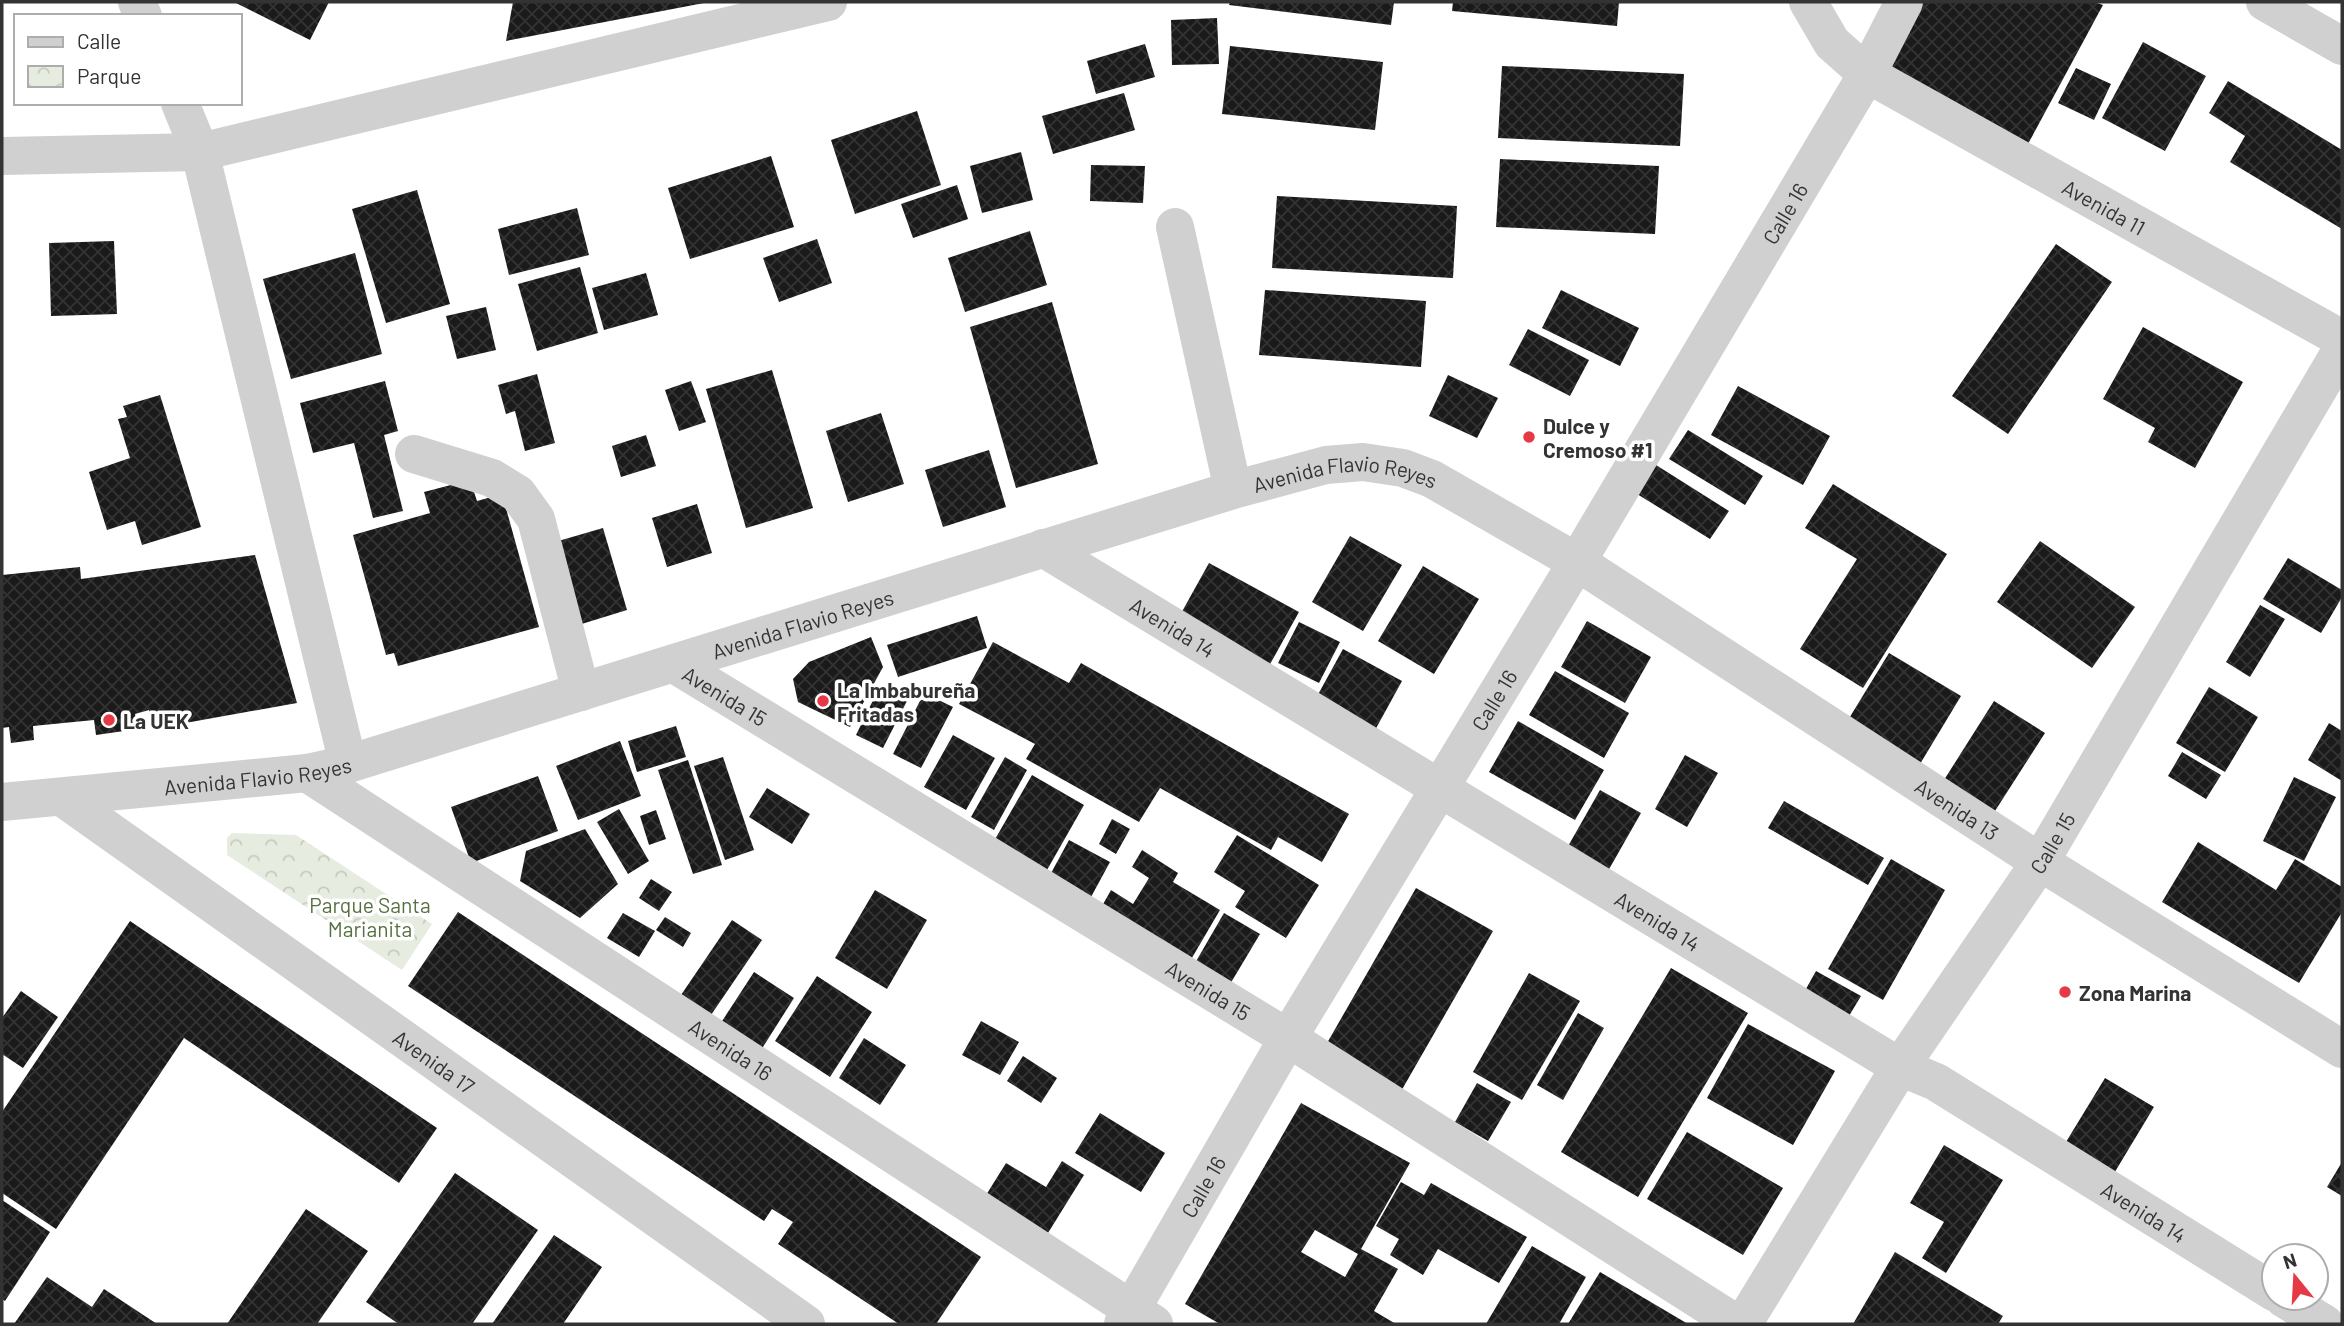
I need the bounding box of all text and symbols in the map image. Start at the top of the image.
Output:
legend [14,14,242,105]
text: Calle [77,28,121,53]
text: Parque [77,63,142,88]
street label: Avenida 11 [2059,173,2150,239]
street label: Calle 16 [1757,178,1812,248]
place label: Dulce y Cremoso #1 [1543,413,1652,462]
marker: Dulce y Cremoso #1 [1521,429,1537,445]
street label: Avenida Flavio Reyes [1250,449,1441,497]
street label: Avenida Flavio Reyes [709,583,896,663]
street label: Avenida 14 [1126,591,1220,662]
street label: Avenida 15 [678,660,772,730]
street label: Calle 16 [1465,665,1521,735]
place label: La Imbabureña Fritadas [837,677,975,726]
marker: La Imbabureña Fritadas [815,693,831,709]
place label: La UEK [123,708,189,733]
marker: La UEK [101,712,117,728]
street label: Avenida Flavio Reyes [163,751,354,799]
street label: Avenida 13 [1911,772,2004,845]
street label: Calle 15 [2024,807,2079,878]
street label: Avenida 14 [1611,885,1705,956]
park label: Parque Santa Marianita [309,892,431,941]
street label: Avenida 15 [1162,954,1255,1025]
place label: Zona Marina [2079,980,2191,1005]
marker: Zona Marina [2057,984,2073,1000]
street label: Avenida 16 [685,1013,777,1085]
street label: Avenida 17 [389,1024,480,1098]
street label: Calle 16 [1175,1151,1230,1221]
street label: Avenida 14 [2097,1176,2191,1247]
north arrow [2260,1242,2330,1312]
text: N [2280,1247,2299,1273]

